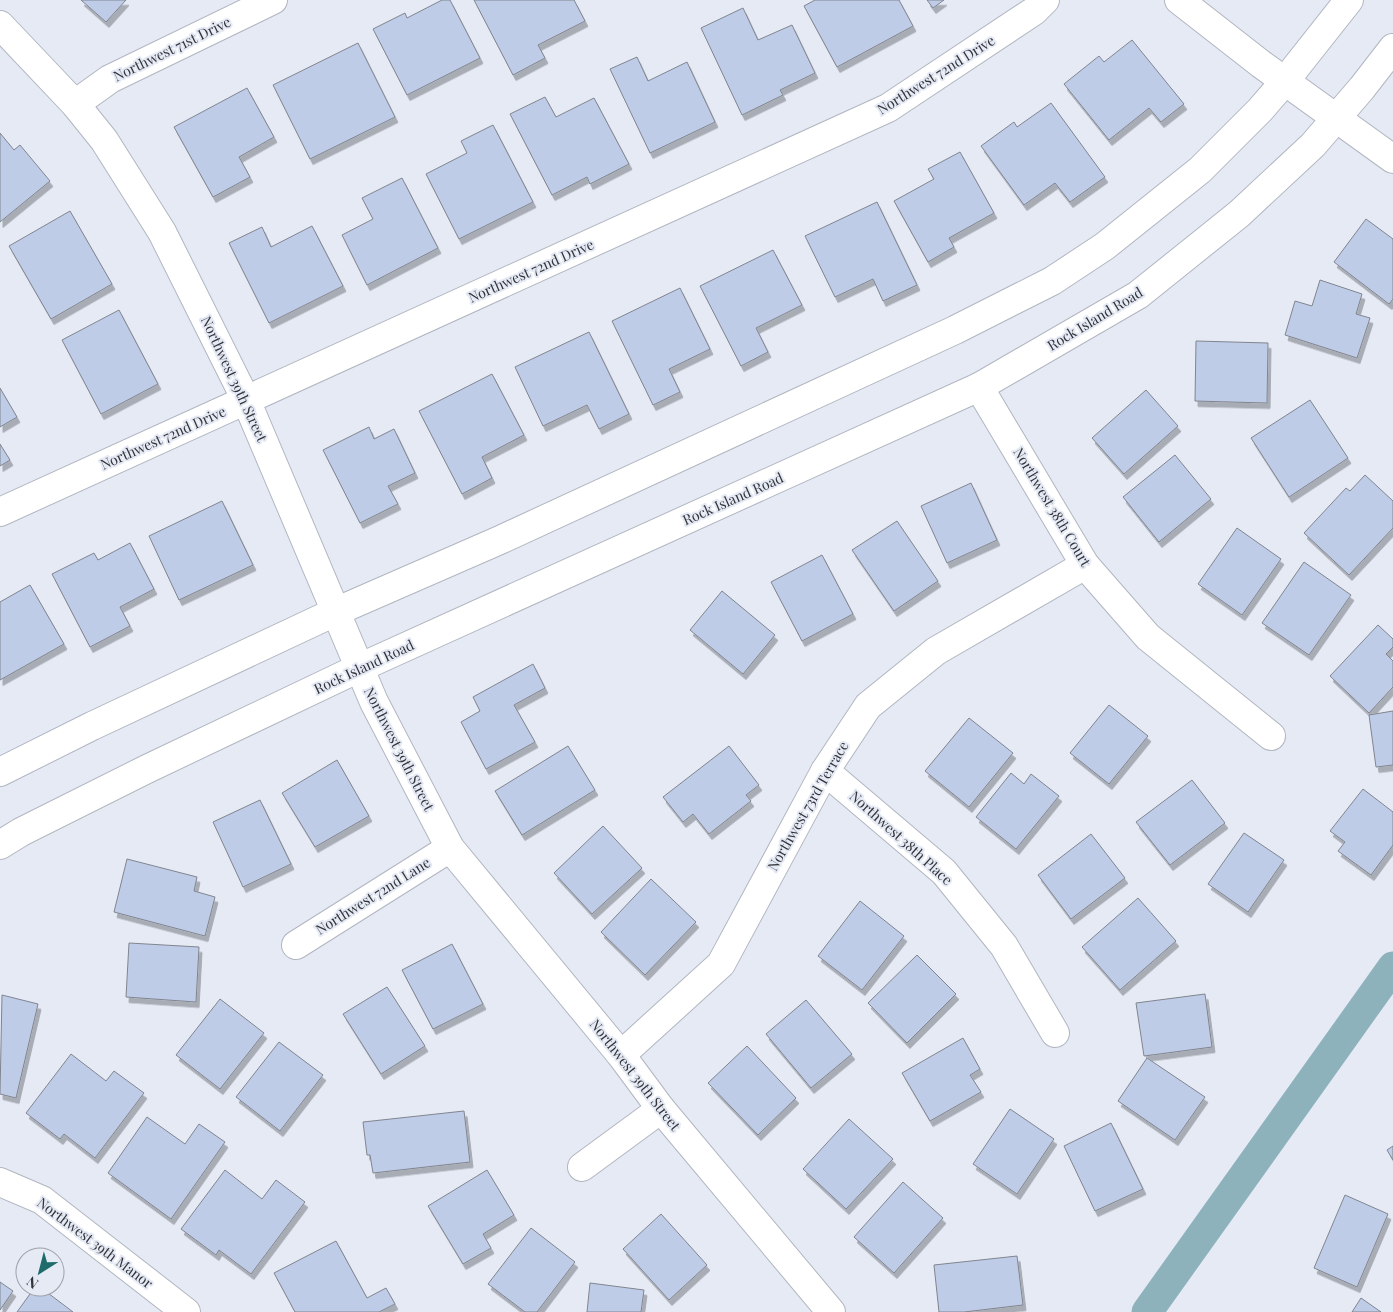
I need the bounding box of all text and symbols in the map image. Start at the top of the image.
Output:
street label: Northwest 71st Drive [110,12,234,85]
street label: Northwest 72nd Drive [873,31,998,119]
street label: Northwest 72nd Drive [465,234,597,307]
street label: Rock Island Road [1043,283,1146,355]
street label: Northwest 39th Street [197,313,272,446]
street label: Northwest 72nd Drive [97,401,229,474]
street label: Northwest 38th Court [1009,444,1096,571]
street label: Rock Island Road [679,468,786,529]
street label: Rock Island Road [311,635,417,698]
street label: Northwest 39th Street [360,684,439,815]
street label: Northwest 73rd Terrace [763,738,852,874]
street label: Northwest 38th Place [846,786,957,889]
street label: Northwest 72nd Lane [312,853,434,939]
street label: Northwest 39th Street [586,1015,686,1135]
street label: Northwest 39th Manor [34,1193,158,1293]
north arrow [15,1247,65,1297]
text: N [22,1272,42,1294]

